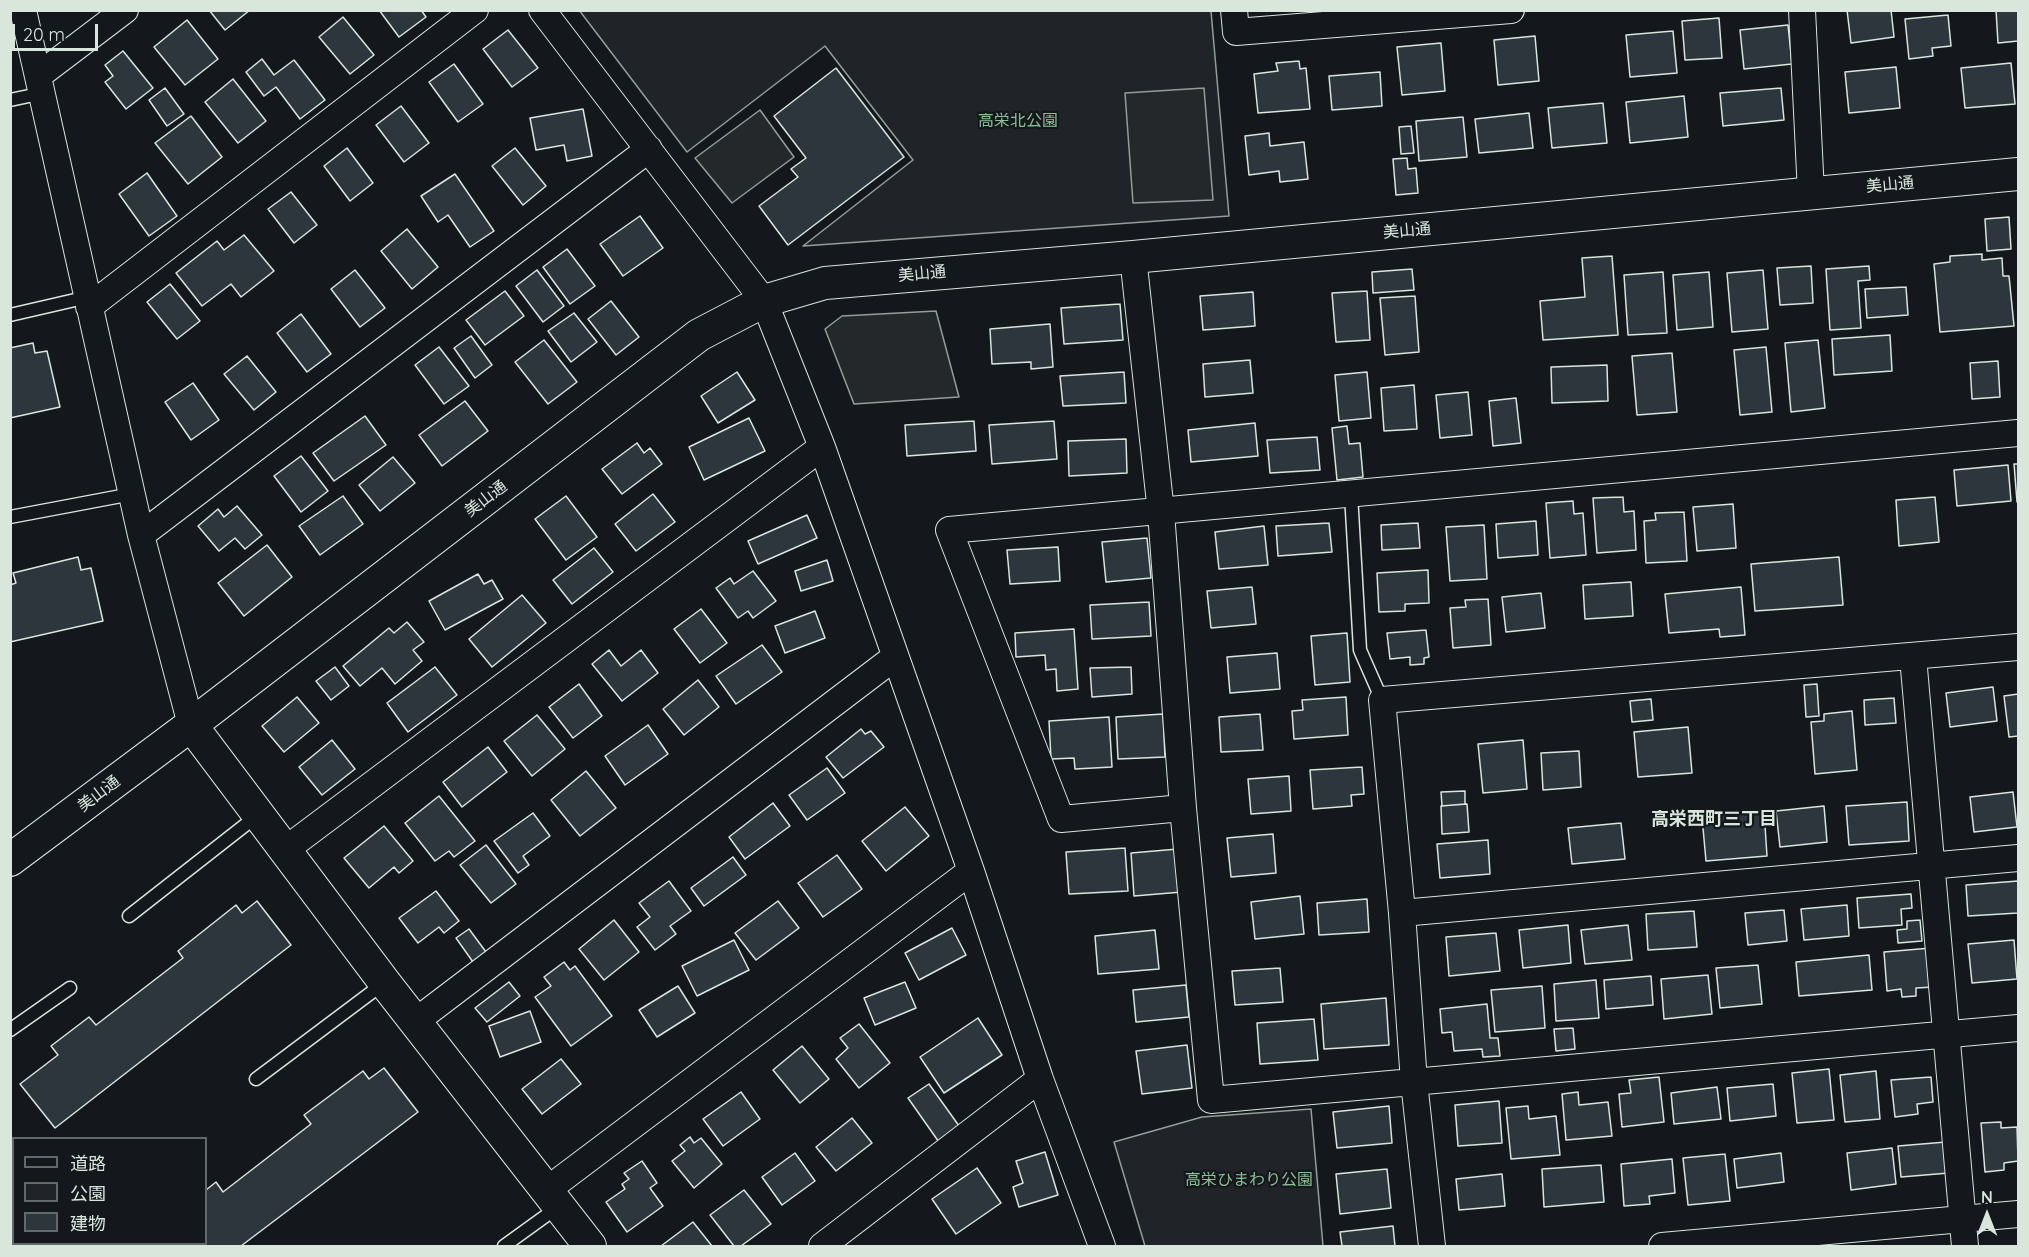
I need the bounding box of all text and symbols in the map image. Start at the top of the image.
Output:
scale bar [15,12,100,50]
text: 20 m [23,23,65,46]
park label: 高栄北公園 [978,111,1058,131]
street label: 美山通 [1865,173,1915,197]
street label: 美山通 [1382,219,1432,243]
street label: 美山通 [897,262,947,286]
street label: 美山通 [461,477,511,521]
street label: 美山通 [74,772,124,816]
district label: 高栄西町三丁目 [1651,809,1777,831]
legend [12,1137,207,1245]
text: 道路 [70,1152,106,1175]
park label: 高栄ひまわり公園 [1185,1170,1313,1190]
text: 公園 [70,1182,106,1205]
north arrow [1957,1185,2017,1245]
text: N [1981,1187,1993,1207]
text: 建物 [70,1212,106,1235]

